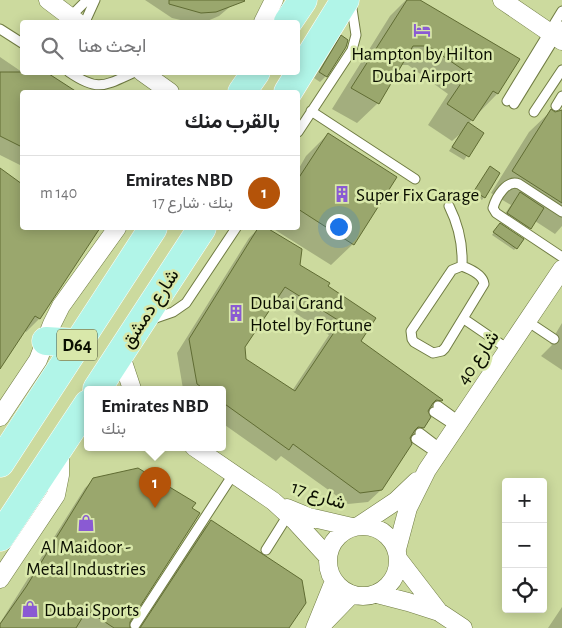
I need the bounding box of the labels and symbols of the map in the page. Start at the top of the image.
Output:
hotel icon: Hampton by Hilton Dubai Airport [412,20,432,40]
place label: Hampton by Hilton Dubai Airport [351,45,493,86]
building icon: Super Fix Garage [332,184,352,204]
place label: Super Fix Garage [356,186,479,205]
your location [326,214,352,240]
street label: شارع دمشق [118,266,184,353]
place label: Dubai Grand Hotel by Fortune [250,294,372,335]
building icon: Dubai Grand Hotel by Fortune [226,303,246,323]
street label: شارع 40 [453,327,505,389]
road number: D64 [57,330,97,360]
pin: 1 [139,467,171,508]
street label: شارع 17 [288,478,348,515]
shop icon: Al Maidoor - Metal Industries [76,513,96,533]
place label: Al Maidoor - Metal Industries [26,538,146,579]
shop icon: Dubai Sports [20,599,40,619]
place label: Dubai Sports [44,601,139,620]

